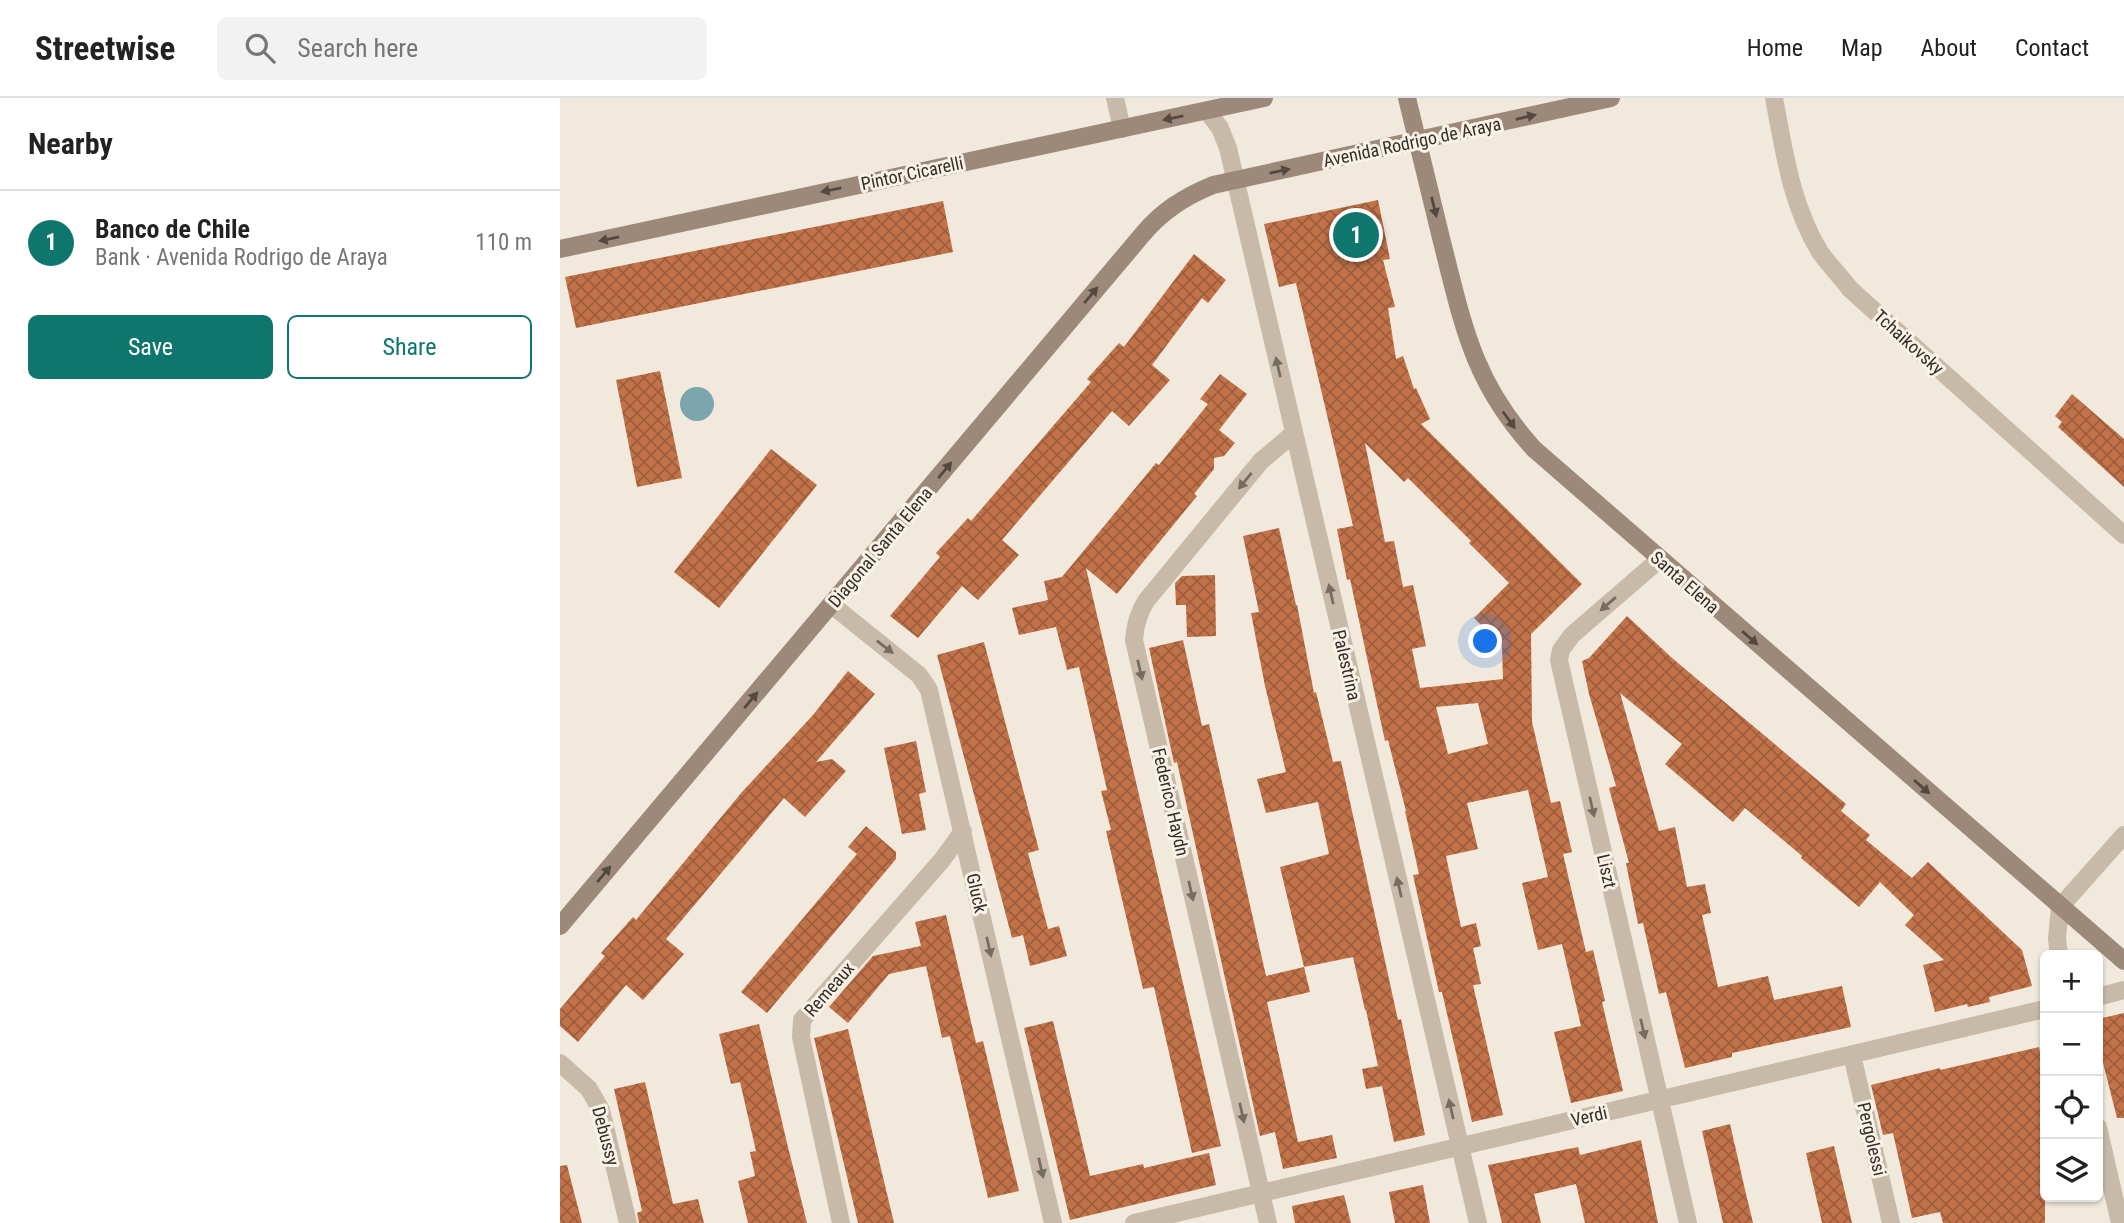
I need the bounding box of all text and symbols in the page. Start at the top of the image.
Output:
search box [217,17,707,80]
text: Streetwise [35,29,175,68]
icon: search [241,29,279,67]
text: Search here [297,33,418,63]
text: Home [1747,34,1803,62]
text: Map [1841,34,1883,62]
text: About [1921,34,1977,62]
text: Contact [2015,34,2089,62]
one-way arrow [1515,111,1537,122]
one-way arrow [1162,112,1184,123]
street label: Avenida Rodrigo de Araya [1321,113,1503,171]
text: Nearby [28,126,113,161]
street label: Pintor Cicarelli [859,152,965,194]
one-way arrow [1269,165,1291,176]
one-way arrow [820,185,842,196]
one-way arrow [1429,196,1440,218]
pin: 1 [1333,209,1379,261]
text: Banco de Chile [95,214,250,244]
text: 1 [45,229,57,256]
text: 110 m [475,229,532,256]
one-way arrow [598,233,620,244]
text: Bank · Avenida Rodrigo de Araya [95,244,388,271]
one-way arrow [1083,287,1098,304]
street label: Tchaikovsky [1870,305,1949,379]
button: Save [28,315,273,379]
button: Share [287,315,532,379]
one-way arrow [1272,356,1283,378]
one-way arrow [1502,411,1516,429]
one-way arrow [937,461,952,478]
one-way arrow [1237,471,1252,489]
street label: Diagonal Santa Elena [824,483,936,611]
street label: Santa Elena [1647,547,1723,617]
one-way arrow [1325,583,1336,605]
one-way arrow [1599,596,1617,612]
your location [1468,624,1502,658]
street label: Palestrina [1329,628,1365,702]
one-way arrow [1742,630,1759,645]
one-way arrow [876,640,894,655]
one-way arrow [1135,659,1146,681]
one-way arrow [743,691,759,709]
street label: Federico Haydn [1148,746,1194,858]
one-way arrow [1913,779,1931,795]
one-way arrow [1587,796,1598,818]
street label: Liszt [1593,852,1621,890]
one-way arrow [596,865,611,882]
street label: Gluck [962,871,992,915]
one-way arrow [1393,876,1404,898]
one-way arrow [1186,880,1197,902]
one-way arrow [984,936,995,958]
map controls [2040,950,2103,1202]
button: + [2040,950,2103,1013]
street label: Remeaux [800,957,858,1020]
button: − [2040,1013,2103,1076]
one-way arrow [1638,1018,1649,1040]
button: locate [2040,1076,2103,1139]
one-way arrow [1445,1098,1456,1120]
street label: Pergolessi [1853,1100,1891,1178]
one-way arrow [1237,1102,1248,1124]
street label: Verdi [1569,1102,1609,1130]
street label: Debussy [588,1104,624,1168]
button: layers [2040,1139,2103,1202]
one-way arrow [1036,1157,1047,1179]

